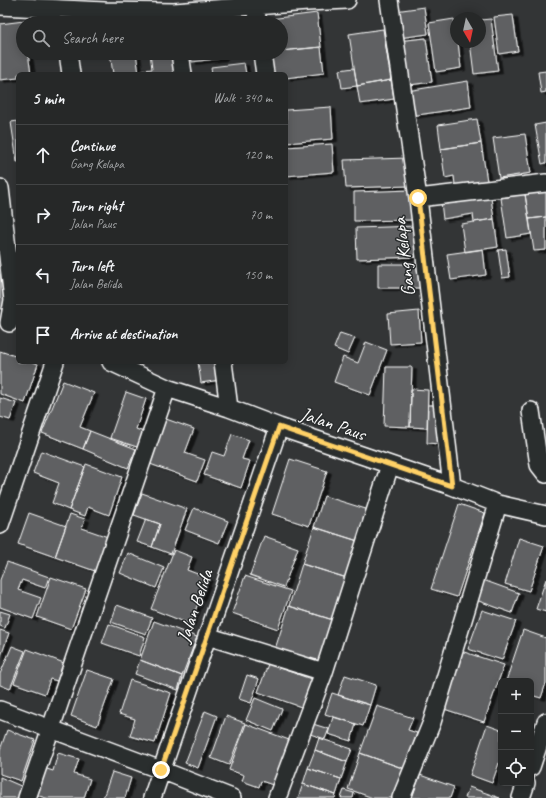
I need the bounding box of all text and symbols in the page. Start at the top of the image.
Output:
north arrow [450,12,486,48]
search box [16,16,288,60]
icon: search [30,27,52,49]
text: Search here [62,29,123,48]
text: 5 min [32,88,64,109]
text: Walk · 340 m [213,90,272,106]
text: Continue [70,137,115,156]
icon: ahead [32,144,54,166]
text: 120 m [244,147,272,163]
text: Gang Kelapa [70,156,124,172]
route start [409,189,427,207]
text: Turn right [70,197,123,216]
icon: right [32,204,54,226]
text: 70 m [250,207,272,223]
street label: Gang Kelapa [387,215,421,298]
text: Jalan Paus [70,216,116,232]
text: Turn left [70,257,113,276]
icon: left [32,264,54,286]
text: 150 m [244,267,272,283]
text: Jalan Belida [70,276,122,292]
icon: arrive [32,324,54,346]
text: Arrive at destination [70,325,177,344]
street label: Jalan Paus [296,401,370,447]
street label: Jalan Belida [171,565,219,647]
map controls [498,678,534,786]
button: + [498,678,534,714]
button: − [498,714,534,750]
button: locate [498,750,534,786]
route end [152,761,170,779]

